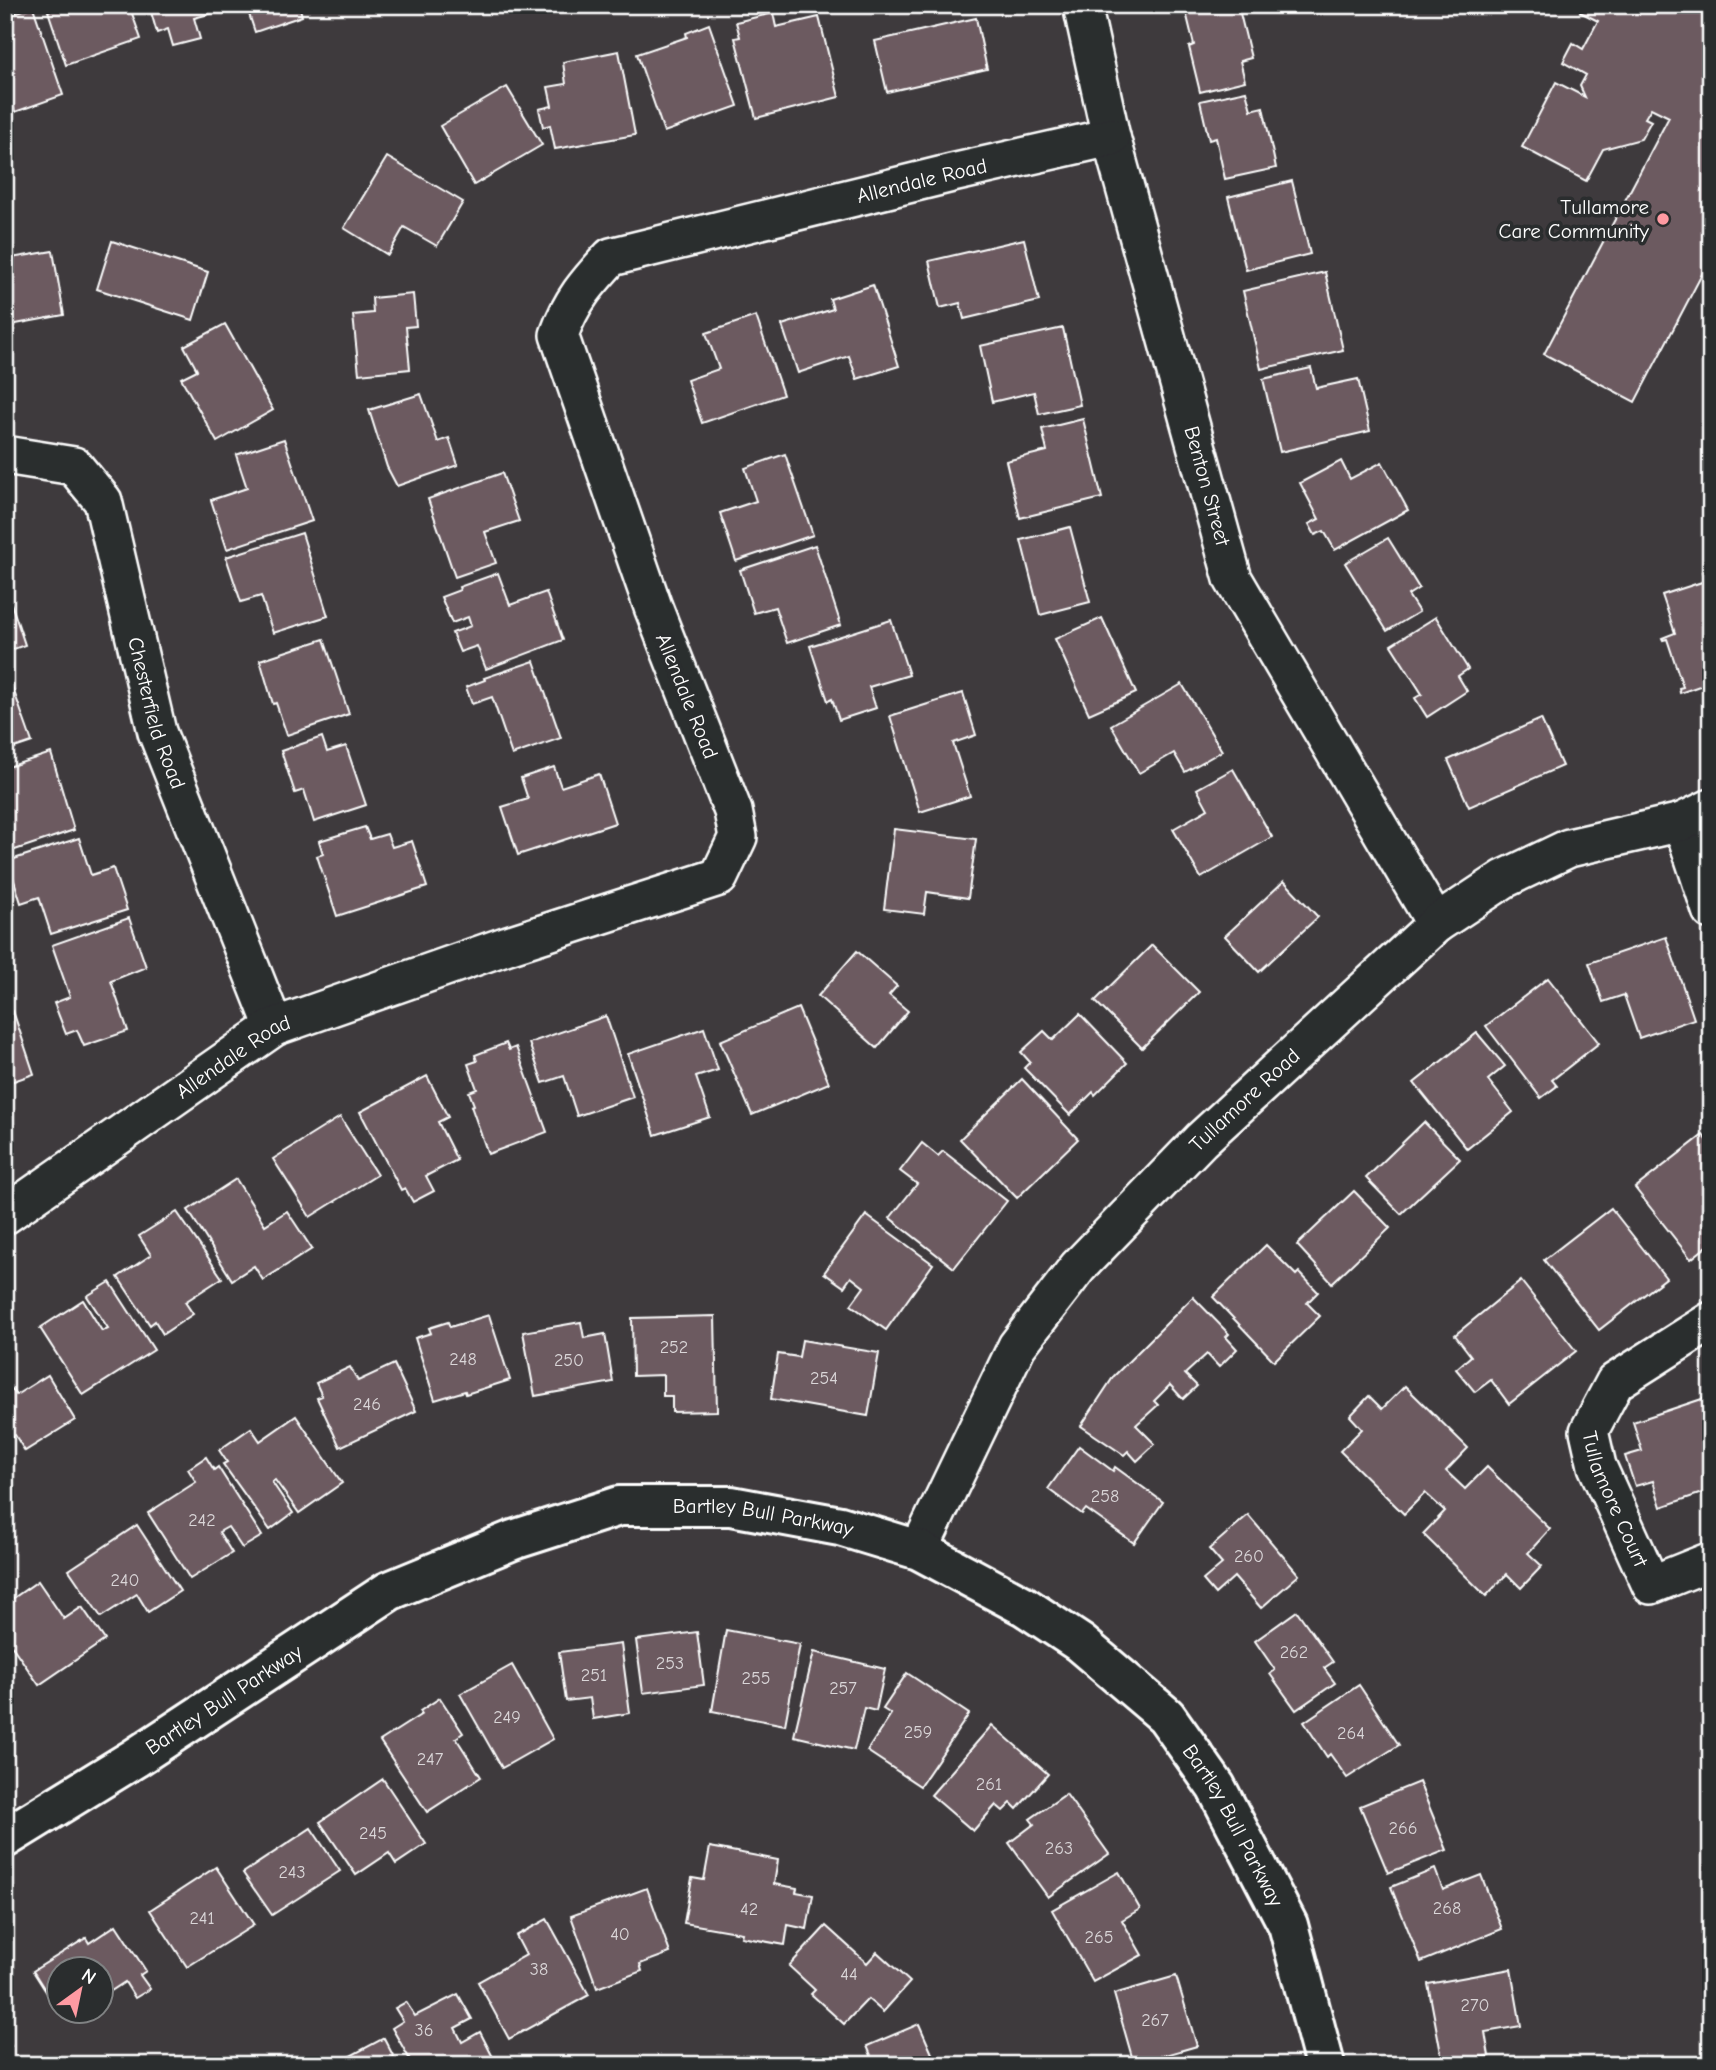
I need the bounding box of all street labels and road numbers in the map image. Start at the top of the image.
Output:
street label: Allendale Road [854,153,989,208]
street label: Benton Street [1179,423,1235,549]
street label: Allendale Road [651,630,723,762]
street label: Chesterfield Road [123,635,190,792]
street label: Allendale Road [171,1010,293,1104]
street label: Tullamore Road [1184,1043,1305,1157]
street label: Tullamore Court [1577,1429,1654,1571]
street label: Bartley Bull Parkway [673,1494,857,1542]
street label: Bartley Bull Parkway [141,1639,307,1760]
street label: Bartley Bull Parkway [1178,1740,1288,1911]

